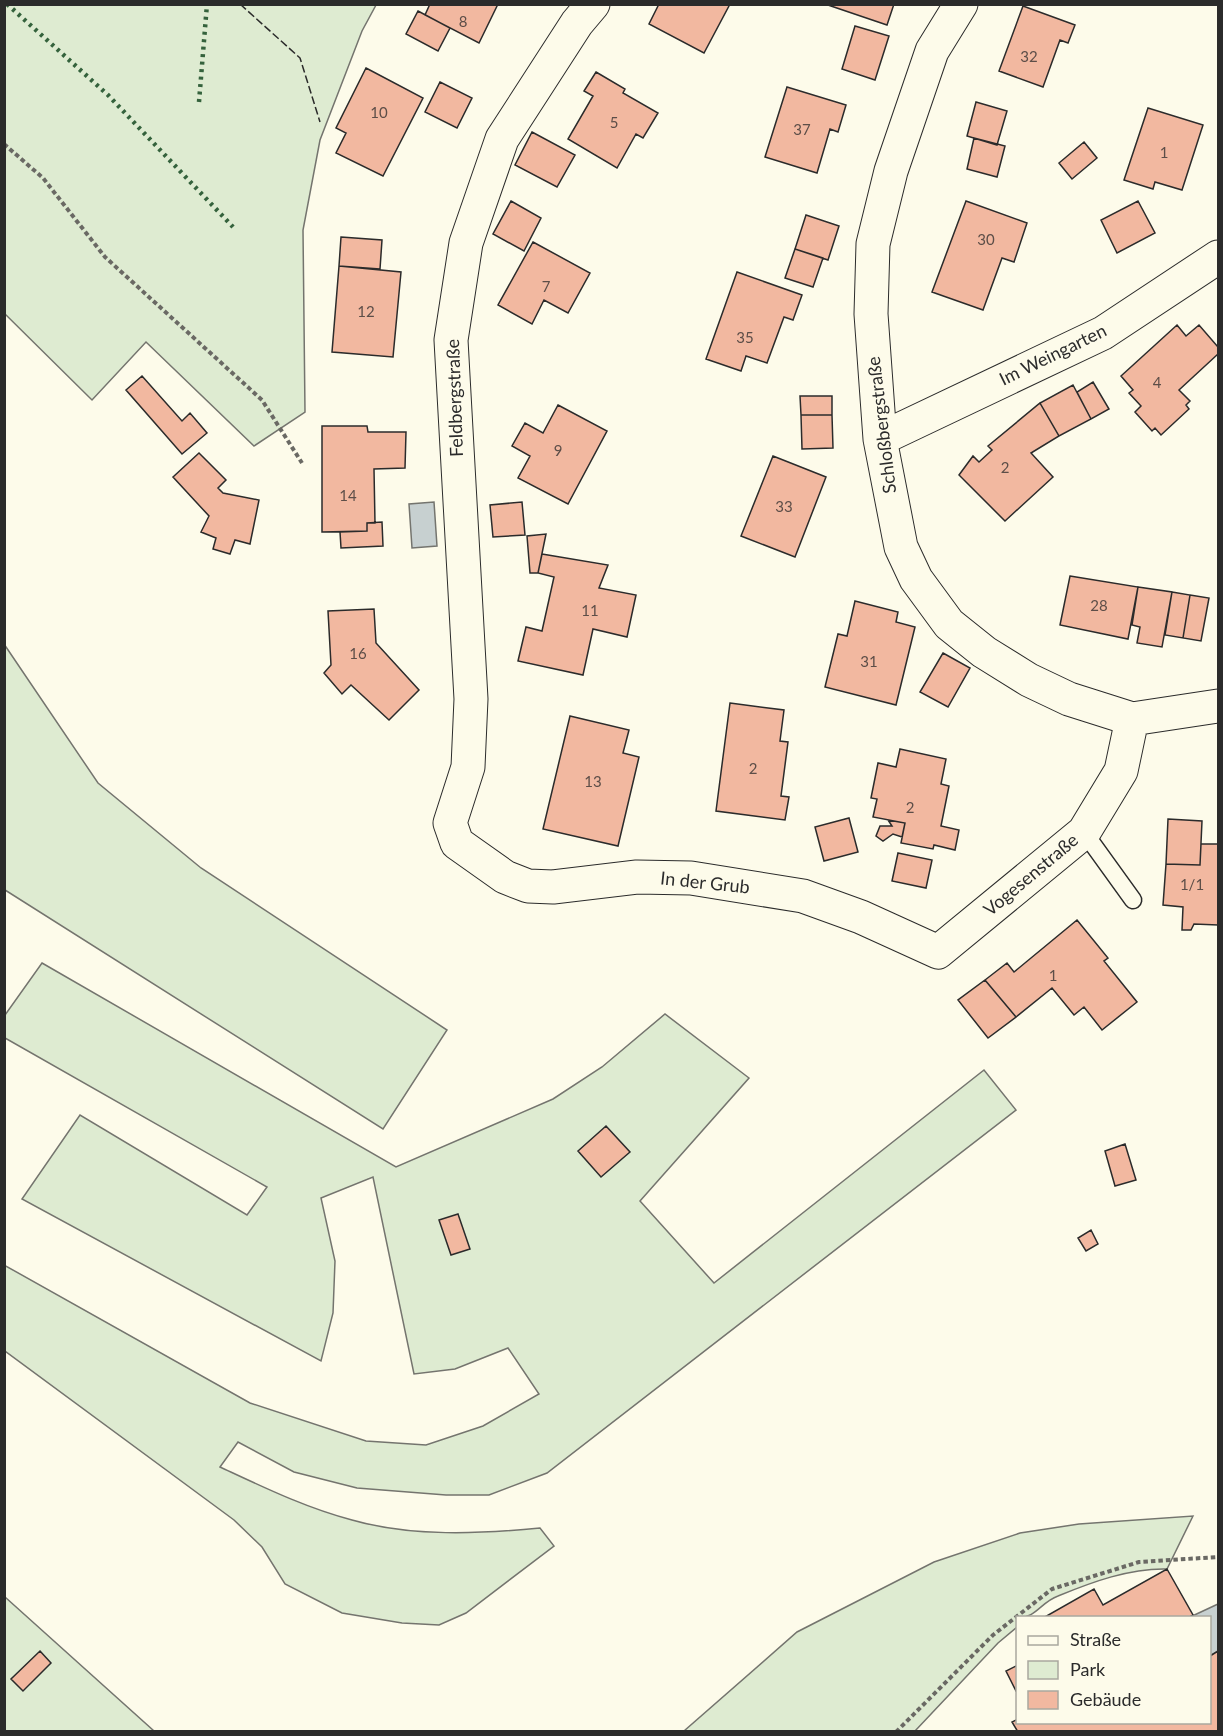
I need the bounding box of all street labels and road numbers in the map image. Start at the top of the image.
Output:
street label: Im Weingarten [995,319,1110,389]
street label: Feldbergstraße [441,339,467,457]
street label: Schloßbergstraße [862,355,900,495]
street label: Vogesenstraße [979,828,1082,920]
street label: In der Grub [659,866,751,898]

